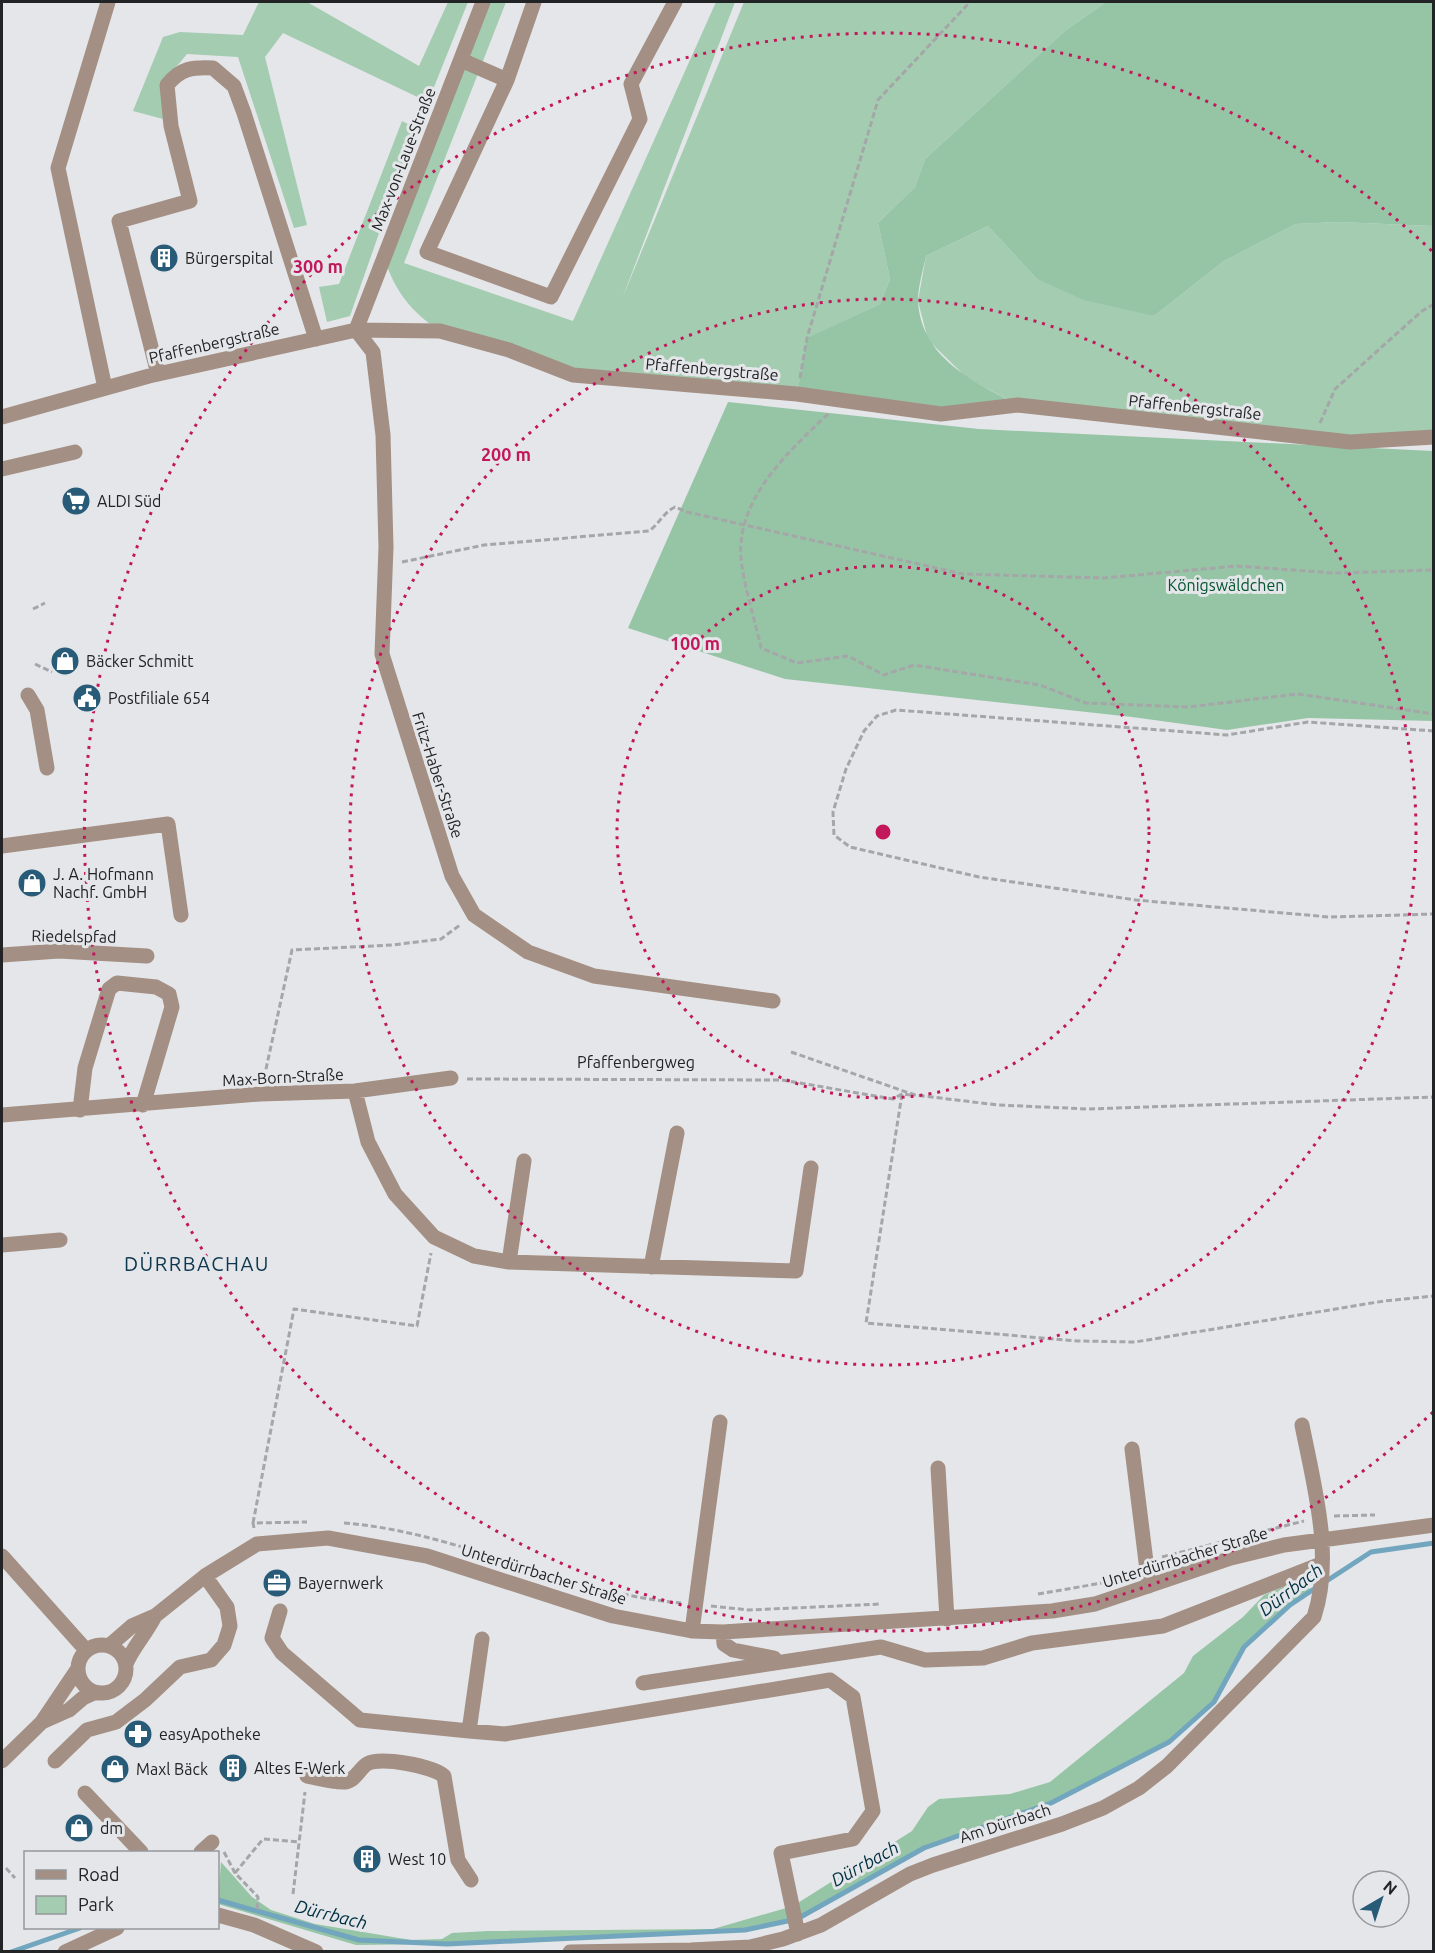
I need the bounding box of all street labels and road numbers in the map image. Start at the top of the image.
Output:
street label: Max-von-Laue-Straße [367,85,439,233]
street label: Pfaffenbergstraße [147,319,281,367]
street label: Pfaffenbergstraße [645,354,779,384]
street label: Pfaffenbergstraße [1128,391,1262,423]
street label: Fritz-Haber-Straße [409,710,467,840]
street label: Riedelspfad [31,926,117,946]
street label: Pfaffenbergweg [577,1053,695,1071]
street label: Max-Born-Straße [222,1065,344,1089]
street label: Unterdürrbacher Straße [1100,1523,1270,1591]
street label: Unterdürrbacher Straße [459,1540,629,1608]
street label: Am Dürrbach [957,1800,1053,1846]

